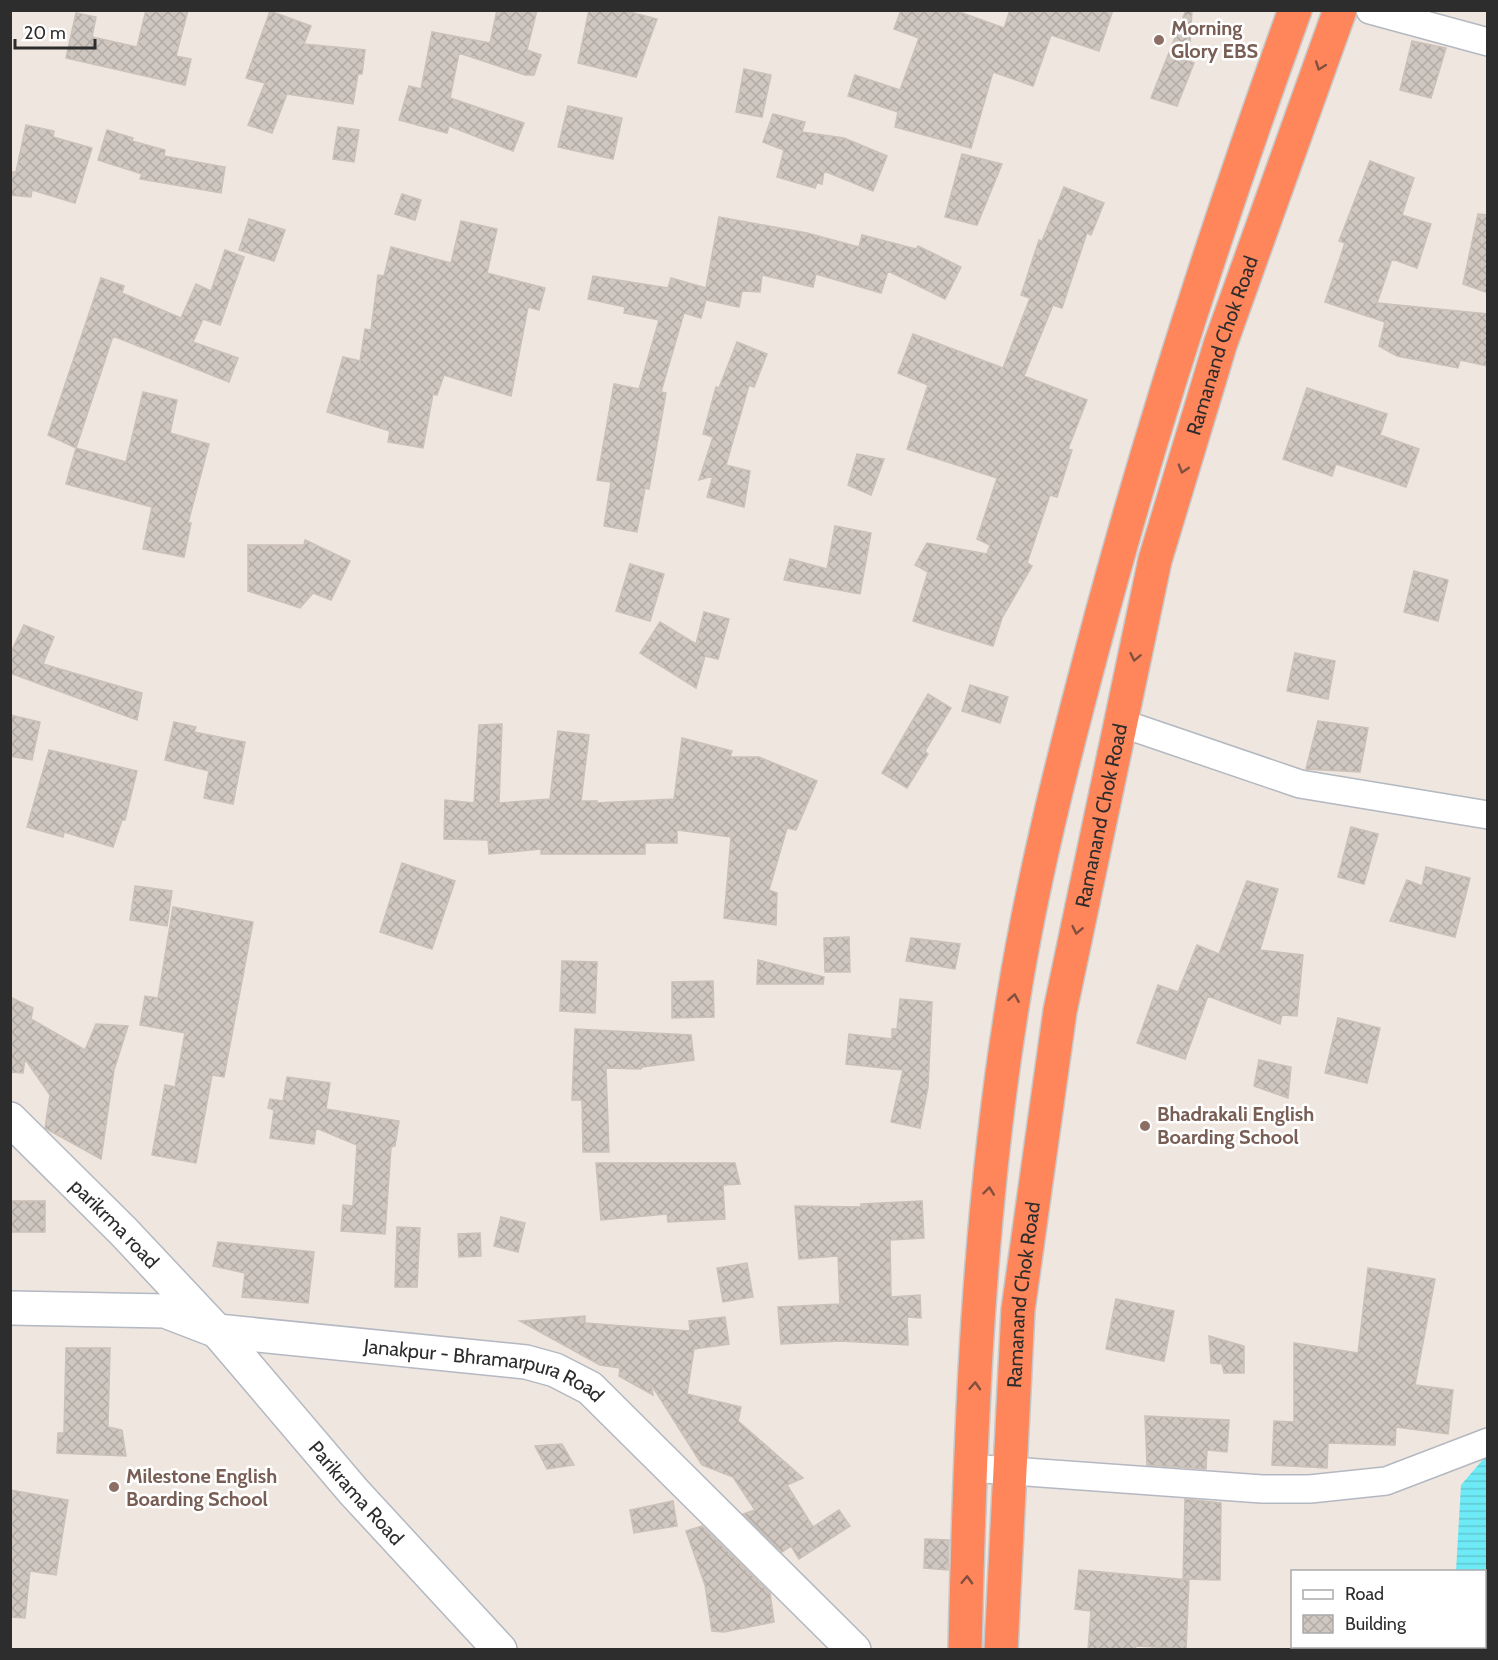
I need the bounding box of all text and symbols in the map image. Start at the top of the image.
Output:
scale bar [15,12,94,50]
place label: Morning Glory EBS [1171,16,1258,63]
text: 20 m [24,22,66,44]
marker: Morning Glory EBS [1152,33,1166,47]
one-way arrow [1315,60,1328,70]
street label: Ramanand Chok Road [1181,253,1263,438]
one-way arrow [1178,463,1190,474]
one-way arrow [1129,652,1142,662]
street label: Ramanand Chok Road [1070,721,1132,910]
one-way arrow [1071,925,1084,935]
one-way arrow [1007,993,1020,1003]
place label: Bhadrakali English Boarding School [1157,1102,1314,1149]
marker: Bhadrakali English Boarding School [1138,1119,1152,1133]
street label: parikrma road [65,1174,164,1273]
one-way arrow [983,1187,995,1196]
street label: Ramanand Chok Road [1002,1200,1045,1389]
street label: Janakpur - Bhramarpura Road [362,1334,609,1407]
one-way arrow [968,1381,981,1390]
street label: Parikrama Road [304,1436,409,1550]
place label: Milestone English Boarding School [126,1464,277,1511]
marker: Milestone English Boarding School [107,1480,121,1494]
legend [1291,1570,1486,1648]
one-way arrow [961,1576,973,1585]
text: Road [1345,1583,1384,1605]
text: Building [1345,1613,1407,1635]

